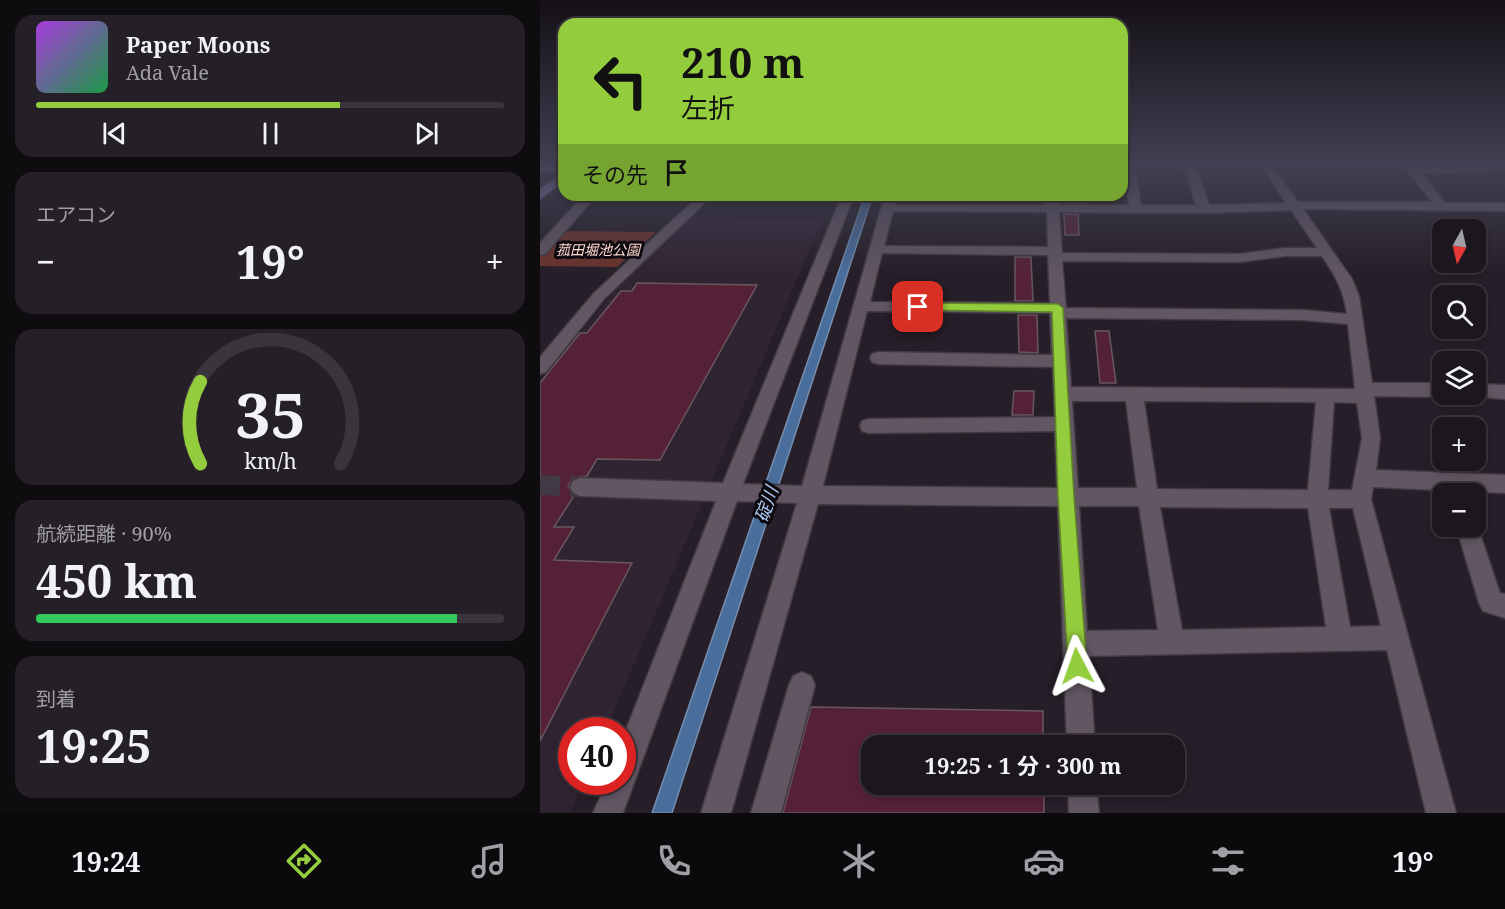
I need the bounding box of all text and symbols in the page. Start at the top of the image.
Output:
text: Paper Moons [126,29,270,59]
text: 210 m [681,33,805,90]
icon: left [582,42,660,120]
text: Ada Vale [126,59,209,86]
text: 左折 [681,89,735,126]
icon: previous [98,117,131,150]
icon: pause [254,117,287,150]
icon: next [410,117,443,150]
icon: arrive [660,156,693,189]
text: その先 [582,159,648,189]
text: エアコン [36,201,116,228]
north arrow [1432,219,1486,273]
map controls [1432,219,1486,537]
text: 19° [236,231,305,292]
text: − [36,239,55,284]
text: + [486,239,504,284]
park label: 菰田堀池公園 [556,240,642,259]
pin [892,281,943,332]
button: search [1432,285,1486,339]
icon: arrive [901,290,934,323]
button: layers [1432,351,1486,405]
text: 35 [235,371,305,456]
button: + [1432,417,1486,471]
text: km/h [244,446,297,475]
water label: 碇川 [749,481,784,525]
button: − [1432,483,1486,537]
text: 航続距離 · 90% [36,520,172,547]
text: 450 km [36,550,197,611]
position arrow [1045,634,1109,698]
text: 到着 [36,685,76,712]
text: 19:25 [36,715,151,776]
speed limit sign: 40 [558,717,636,795]
text: 19:25 · 1 分 · 300 m [924,750,1122,780]
icon: directions [283,840,325,882]
icon: music [468,840,510,882]
icon: phone [653,840,695,882]
icon: climate [838,840,880,882]
icon: car [1023,840,1065,882]
icon: filters [1207,840,1249,882]
text: 19:24 [71,843,141,880]
text: 19° [1392,843,1434,880]

